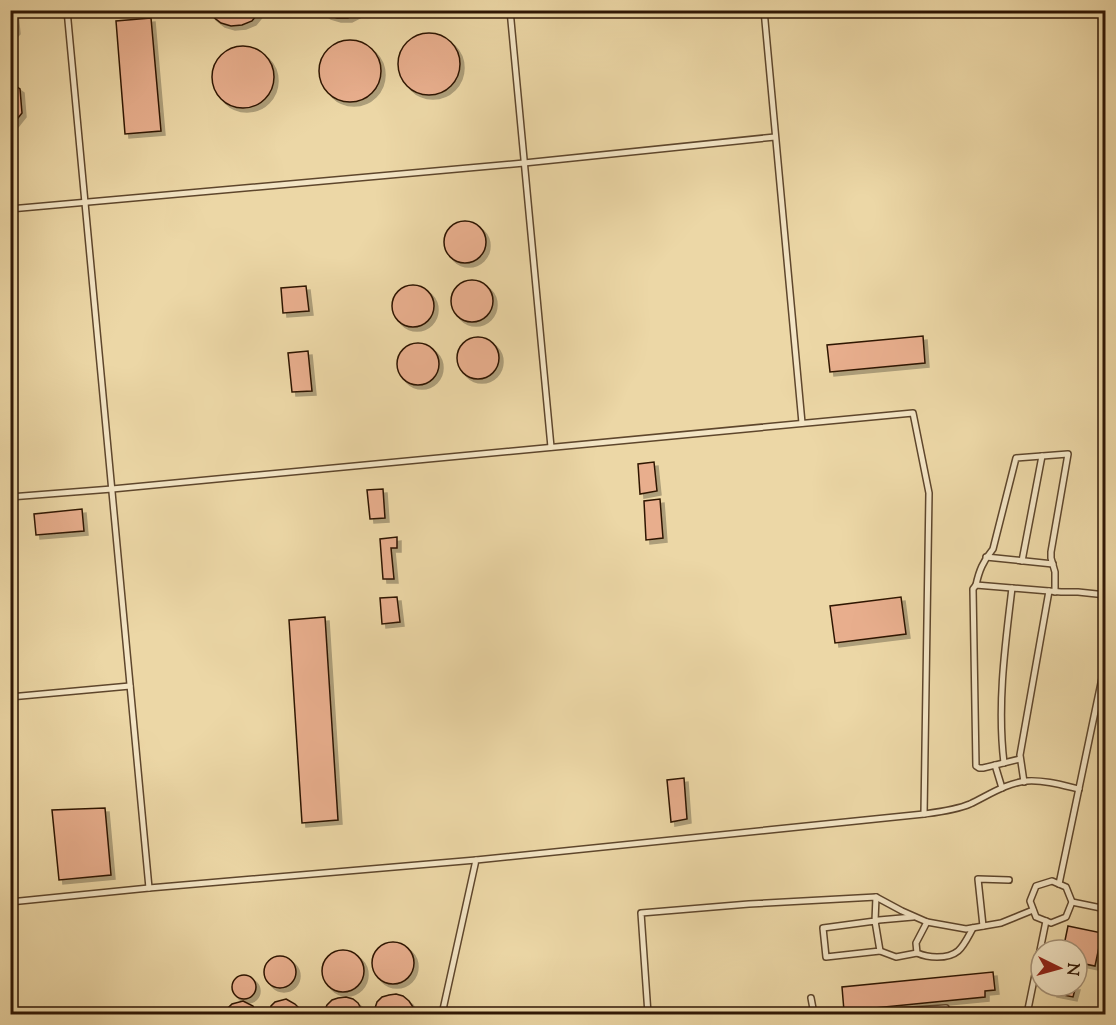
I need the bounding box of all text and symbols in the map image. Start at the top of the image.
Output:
north arrow [1029,938,1089,998]
text: N [1059,962,1083,977]

